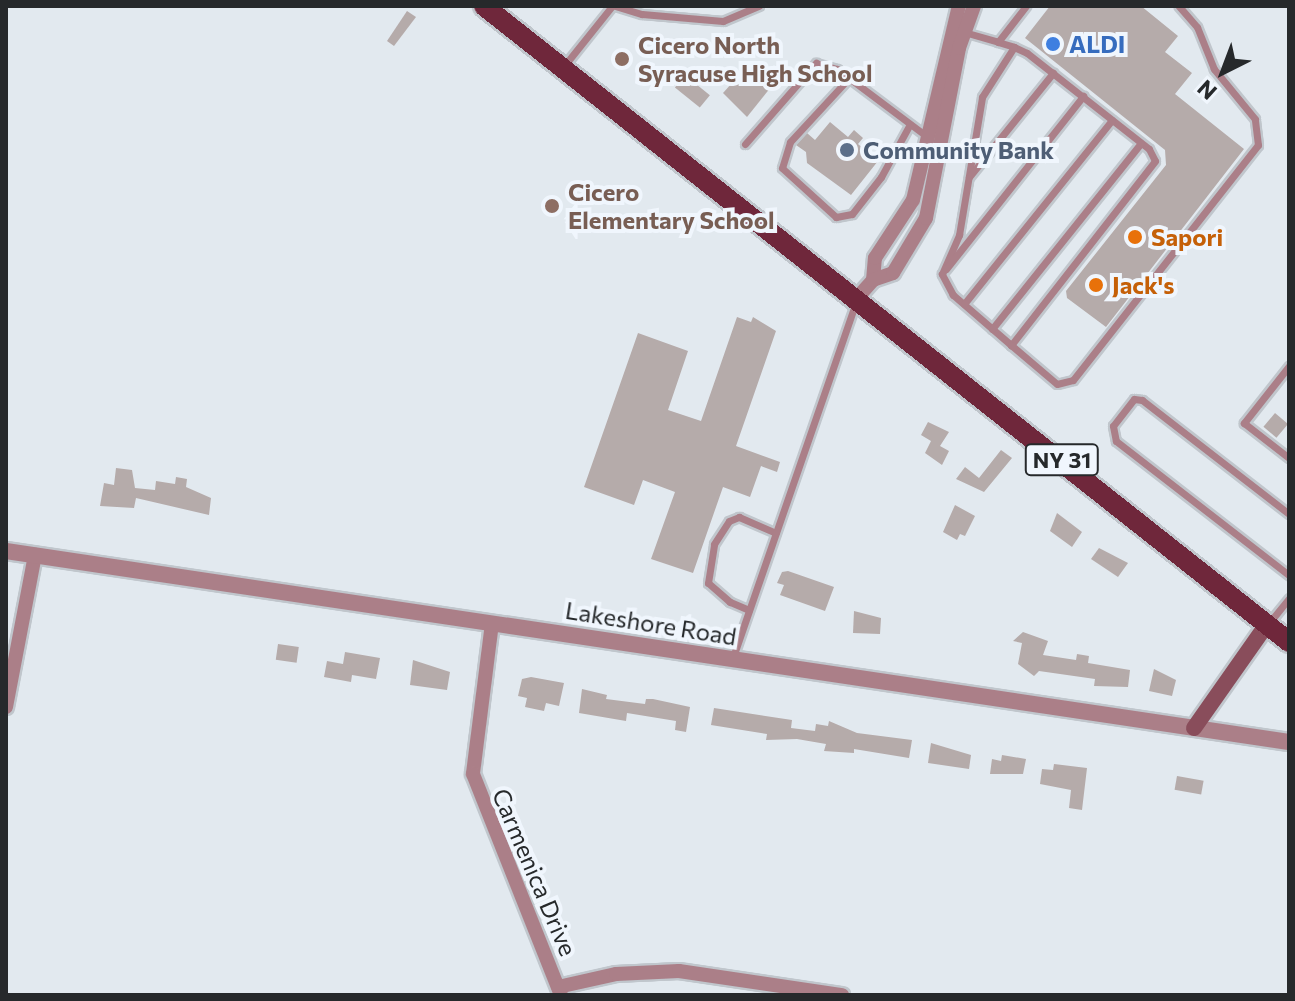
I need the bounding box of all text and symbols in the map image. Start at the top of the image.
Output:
place label: ALDI [1069,30,1125,58]
place label: Cicero North Syracuse High School [638,31,872,87]
north arrow [1183,32,1263,112]
marker: ALDI [1044,35,1062,53]
marker: Cicero North Syracuse High School [613,50,631,68]
text: N [1191,75,1222,106]
place label: Community Bank [863,136,1054,164]
marker: Community Bank [838,141,856,159]
place label: Cicero Elementary School [568,178,775,234]
marker: Cicero Elementary School [543,197,561,215]
place label: Sapori [1151,223,1223,251]
marker: Sapori [1126,228,1144,246]
place label: Jack's [1112,271,1174,299]
marker: Jack's [1087,276,1105,294]
road number: NY 31 [1024,442,1100,478]
street label: Lakeshore Road [563,595,739,651]
street label: Carmenica Drive [487,784,583,960]

